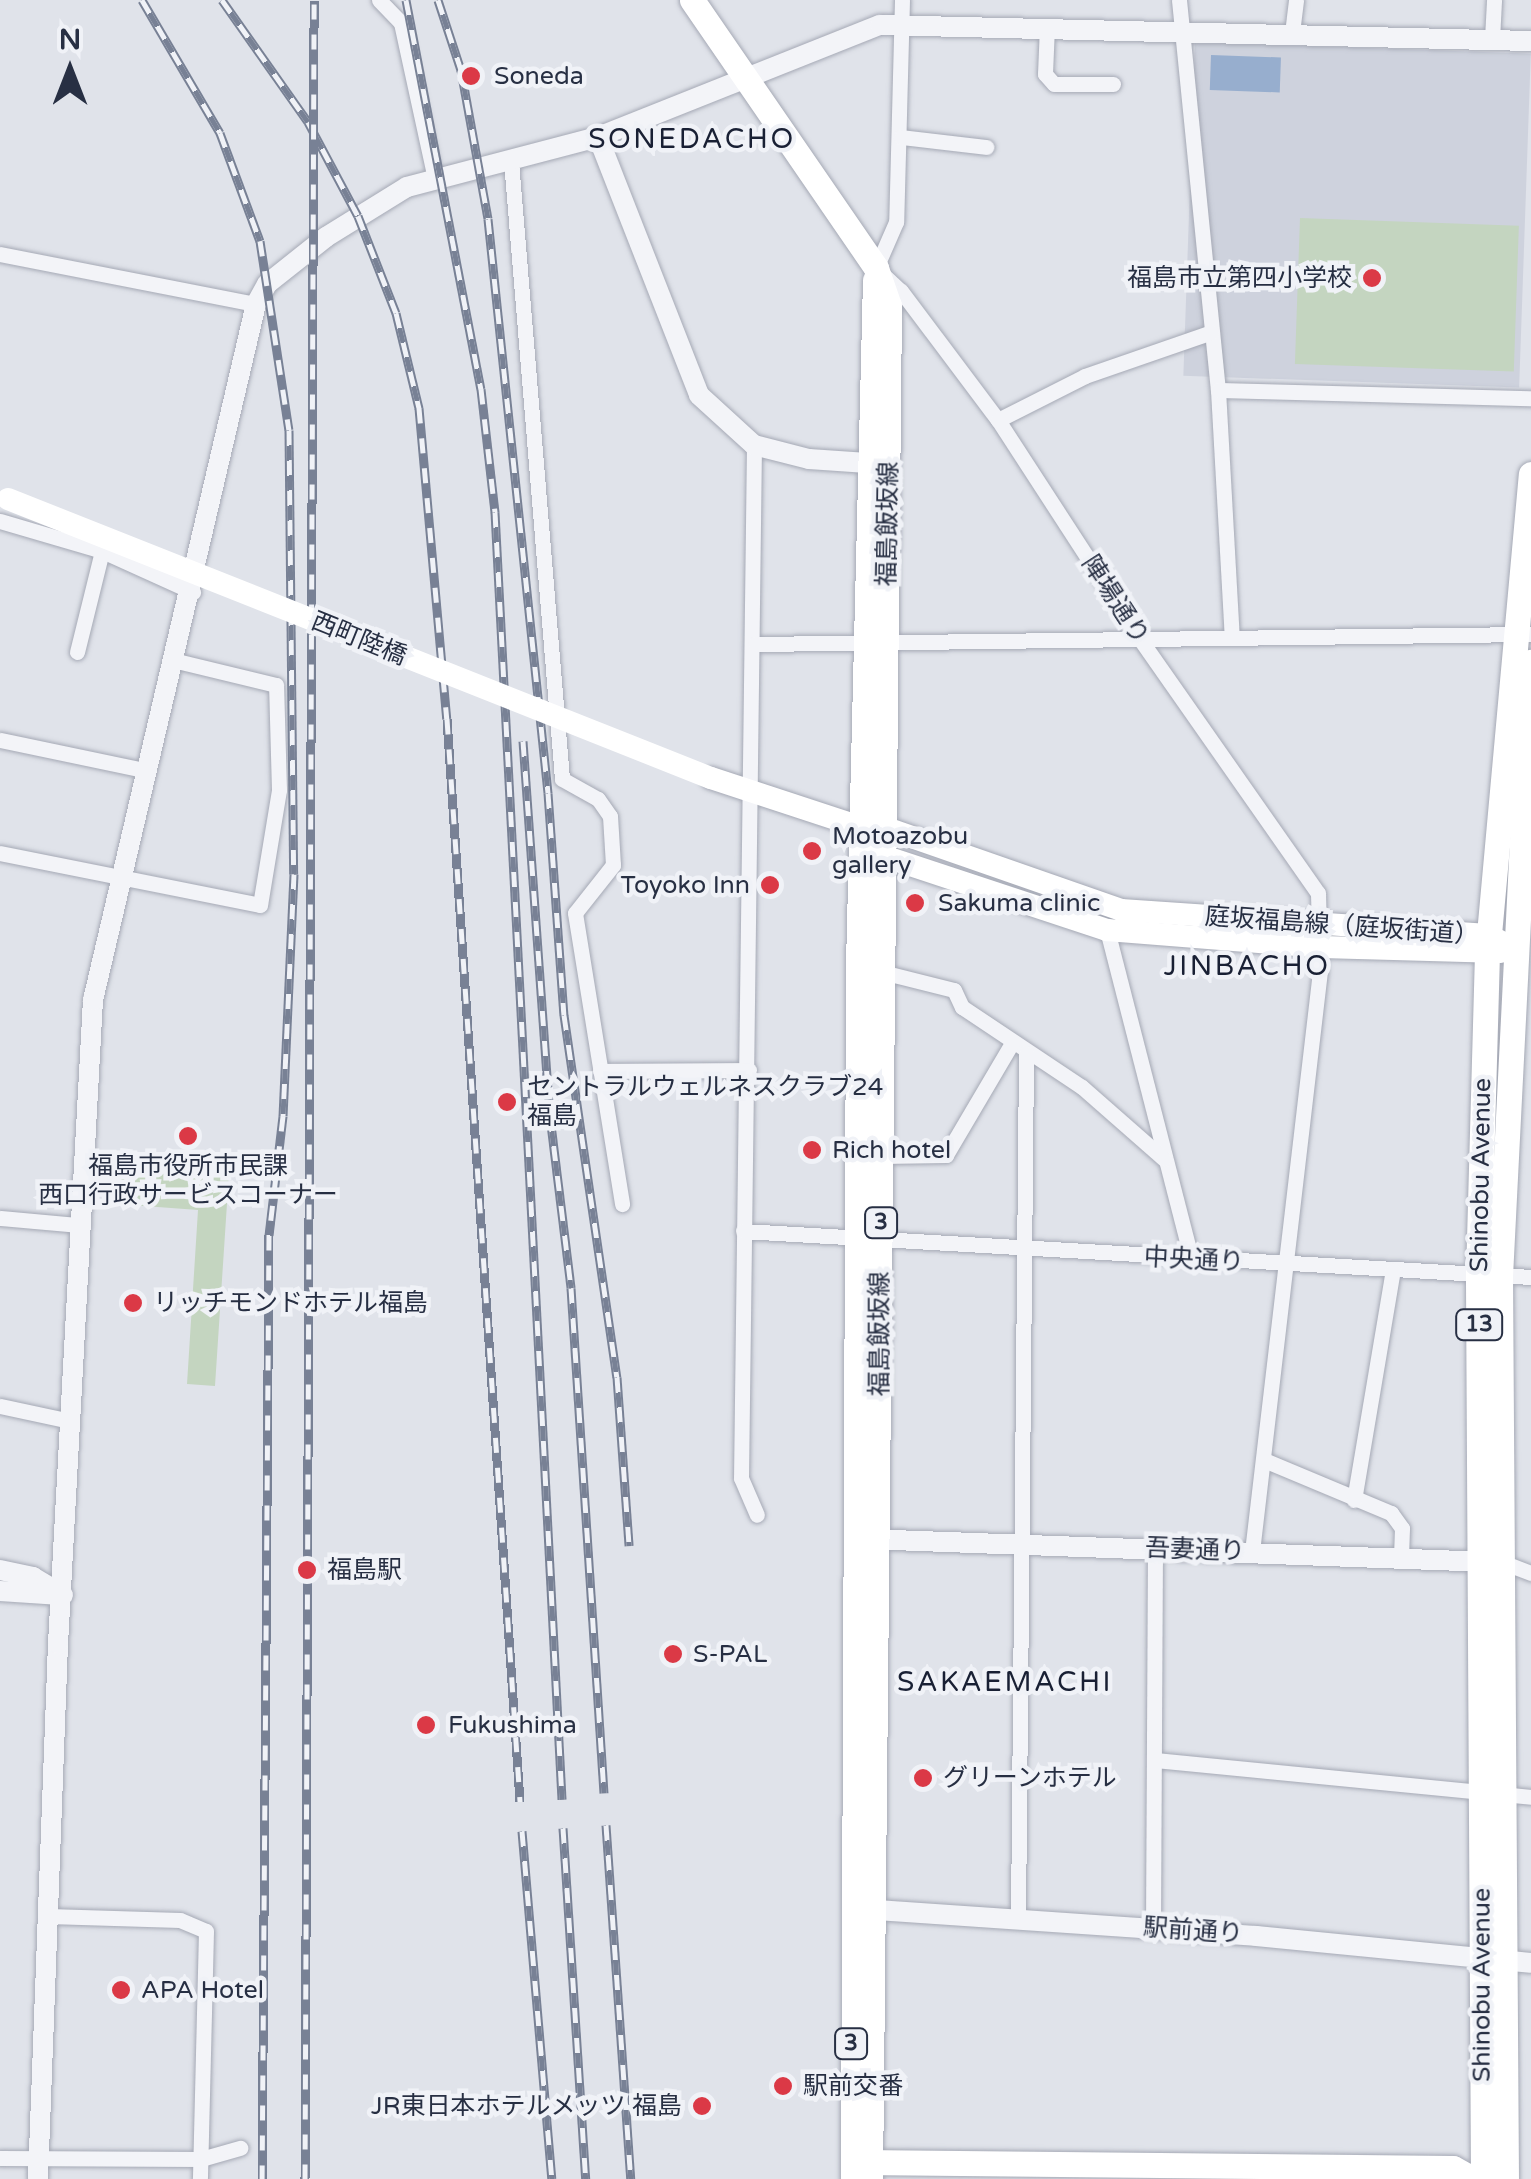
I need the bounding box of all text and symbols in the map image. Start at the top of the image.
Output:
north arrow [20,20,120,120]
text: N [59,23,81,57]
place label: Soneda [494,61,584,91]
marker: Soneda [458,63,484,89]
district label: SONEDACHO [588,122,796,156]
place label: 福島市立第四小学校 [1127,263,1352,293]
marker: 福島市立第四小学校 [1361,267,1383,289]
street label: 福島飯坂線 [872,461,904,587]
street label: 陣場通り [1075,550,1155,650]
street label: 西町陸橋 [307,606,411,672]
place label: Motoazobu gallery [832,822,968,881]
marker: Motoazobu gallery [801,840,823,862]
place label: Toyoko Inn [620,870,750,900]
marker: Toyoko Inn [759,874,781,896]
place label: Sakuma clinic [938,888,1100,918]
marker: Sakuma clinic [902,890,928,916]
street label: 庭坂福島線（庭坂街道） [1204,901,1480,951]
district label: JINBACHO [1164,949,1330,983]
place label: セントラルウェルネスクラブ24 福島 [527,1073,883,1132]
street label: Shinobu Avenue [1464,1078,1498,1272]
marker: セントラルウェルネスクラブ24 福島 [496,1091,518,1113]
marker: 福島市役所市民課 西口行政サービスコーナー [177,1125,199,1147]
place label: Rich hotel [832,1135,951,1165]
marker: Rich hotel [801,1139,823,1161]
place label: 福島市役所市民課 西口行政サービスコーナー [38,1152,338,1211]
road number: 3 [864,1206,898,1240]
street label: 中央通り [1143,1242,1245,1278]
street label: 福島飯坂線 [865,1272,895,1396]
place label: リッチモンドホテル福島 [153,1288,428,1318]
marker: リッチモンドホテル福島 [122,1292,144,1314]
road number: 13 [1454,1308,1504,1342]
street label: 吾妻通り [1145,1533,1245,1567]
place label: 福島駅 [327,1555,402,1585]
marker: 福島駅 [296,1559,318,1581]
place label: S-PAL [693,1639,767,1669]
marker: S-PAL [662,1643,684,1665]
district label: SAKAEMACHI [897,1665,1113,1699]
place label: Fukushima [448,1710,577,1740]
marker: Fukushima [413,1712,439,1738]
place label: グリーンホテル [943,1763,1118,1793]
marker: グリーンホテル [912,1767,934,1789]
street label: Shinobu Avenue [1467,1888,1497,2082]
street label: 駅前通り [1142,1913,1244,1949]
place label: APA Hotel [141,1975,264,2005]
marker: APA Hotel [110,1979,132,2001]
road number: 3 [834,2027,868,2061]
place label: 駅前交番 [803,2071,903,2101]
marker: 駅前交番 [772,2075,794,2097]
place label: JR東日本ホテルメッツ 福島 [371,2091,682,2121]
marker: JR東日本ホテルメッツ 福島 [691,2095,713,2117]

